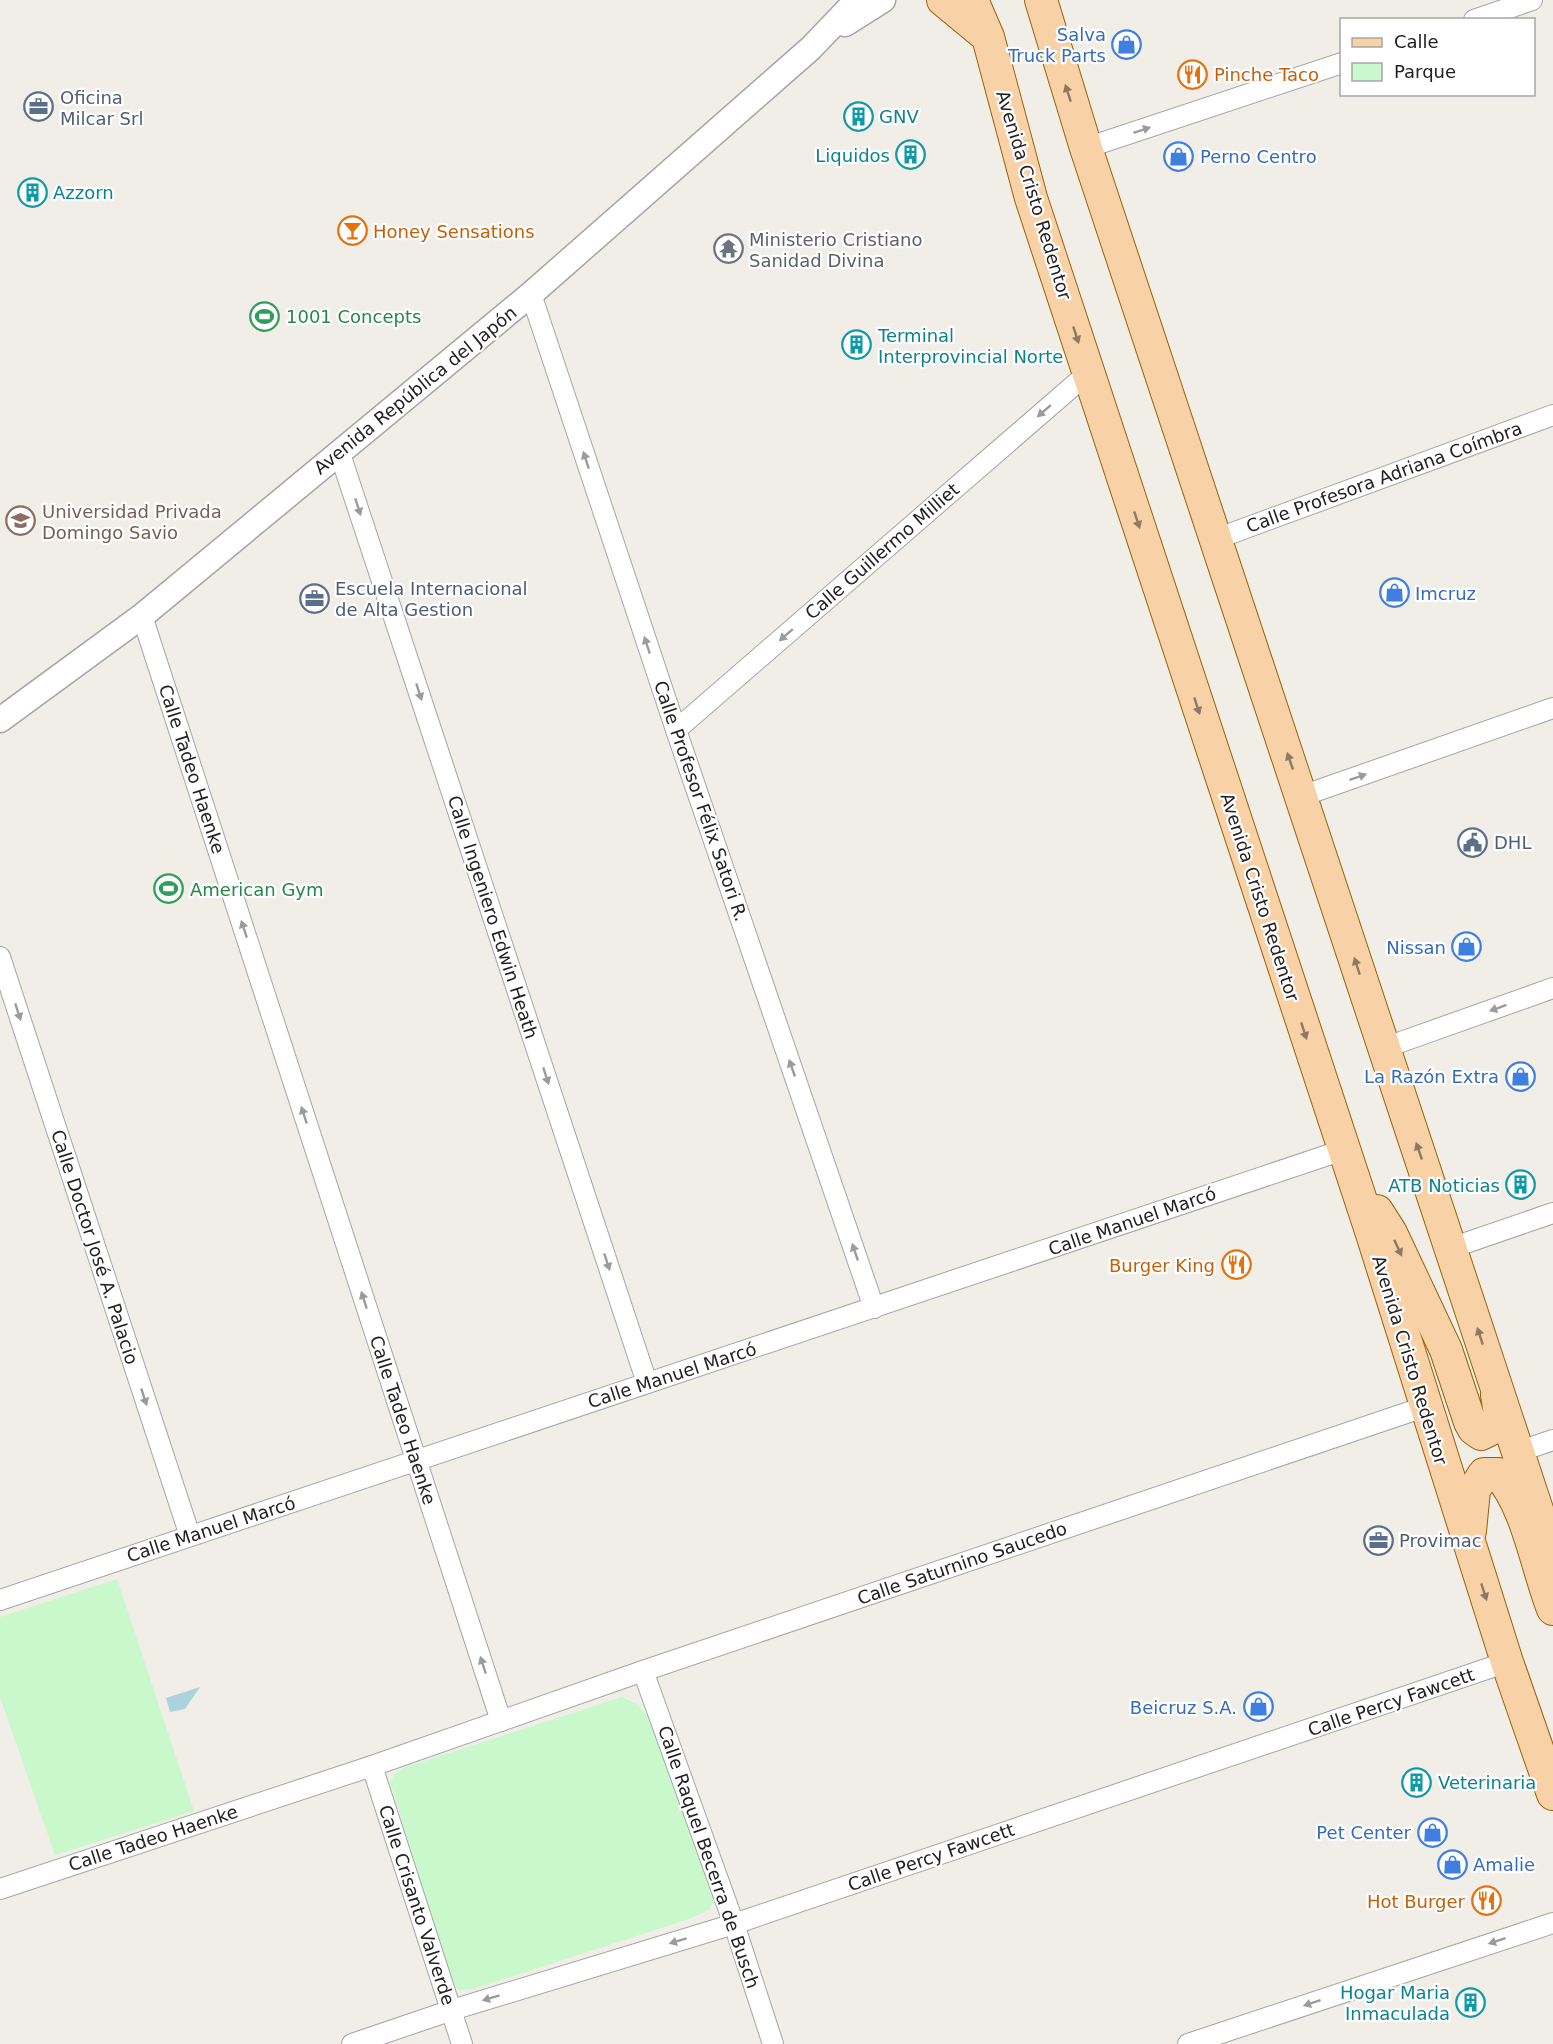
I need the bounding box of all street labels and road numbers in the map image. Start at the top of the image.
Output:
street label: Avenida Cristo Redentor [992,88,1076,303]
street label: Avenida República del Japón [309,302,521,478]
street label: Calle Profesora Adriana Coímbra [1243,417,1525,537]
street label: Calle Guillermo Milliet [801,478,963,624]
street label: Calle Profesor Félix Satori R. [650,678,752,924]
street label: Calle Tadeo Haenke [155,682,229,856]
street label: Avenida Cristo Redentor [1216,790,1304,1004]
street label: Calle Ingeniero Edwin Heath [444,793,542,1041]
street label: Calle Doctor José A. Palacio [47,1127,143,1367]
street label: Calle Manuel Marcó [1045,1182,1219,1260]
street label: Avenida Cristo Redentor [1368,1253,1452,1468]
street label: Calle Tadeo Haenke [366,1333,440,1507]
street label: Calle Manuel Marcó [585,1338,759,1412]
street label: Calle Manuel Marcó [124,1492,298,1566]
street label: Calle Saturnino Saucedo [854,1517,1070,1609]
street label: Calle Percy Fawcett [1305,1664,1477,1740]
street label: Calle Raquel Becerra de Busch [654,1723,764,1991]
street label: Calle Tadeo Haenke [66,1801,240,1875]
street label: Calle Crisanto Valverde [375,1802,459,2008]
street label: Calle Percy Fawcett [845,1819,1017,1895]

